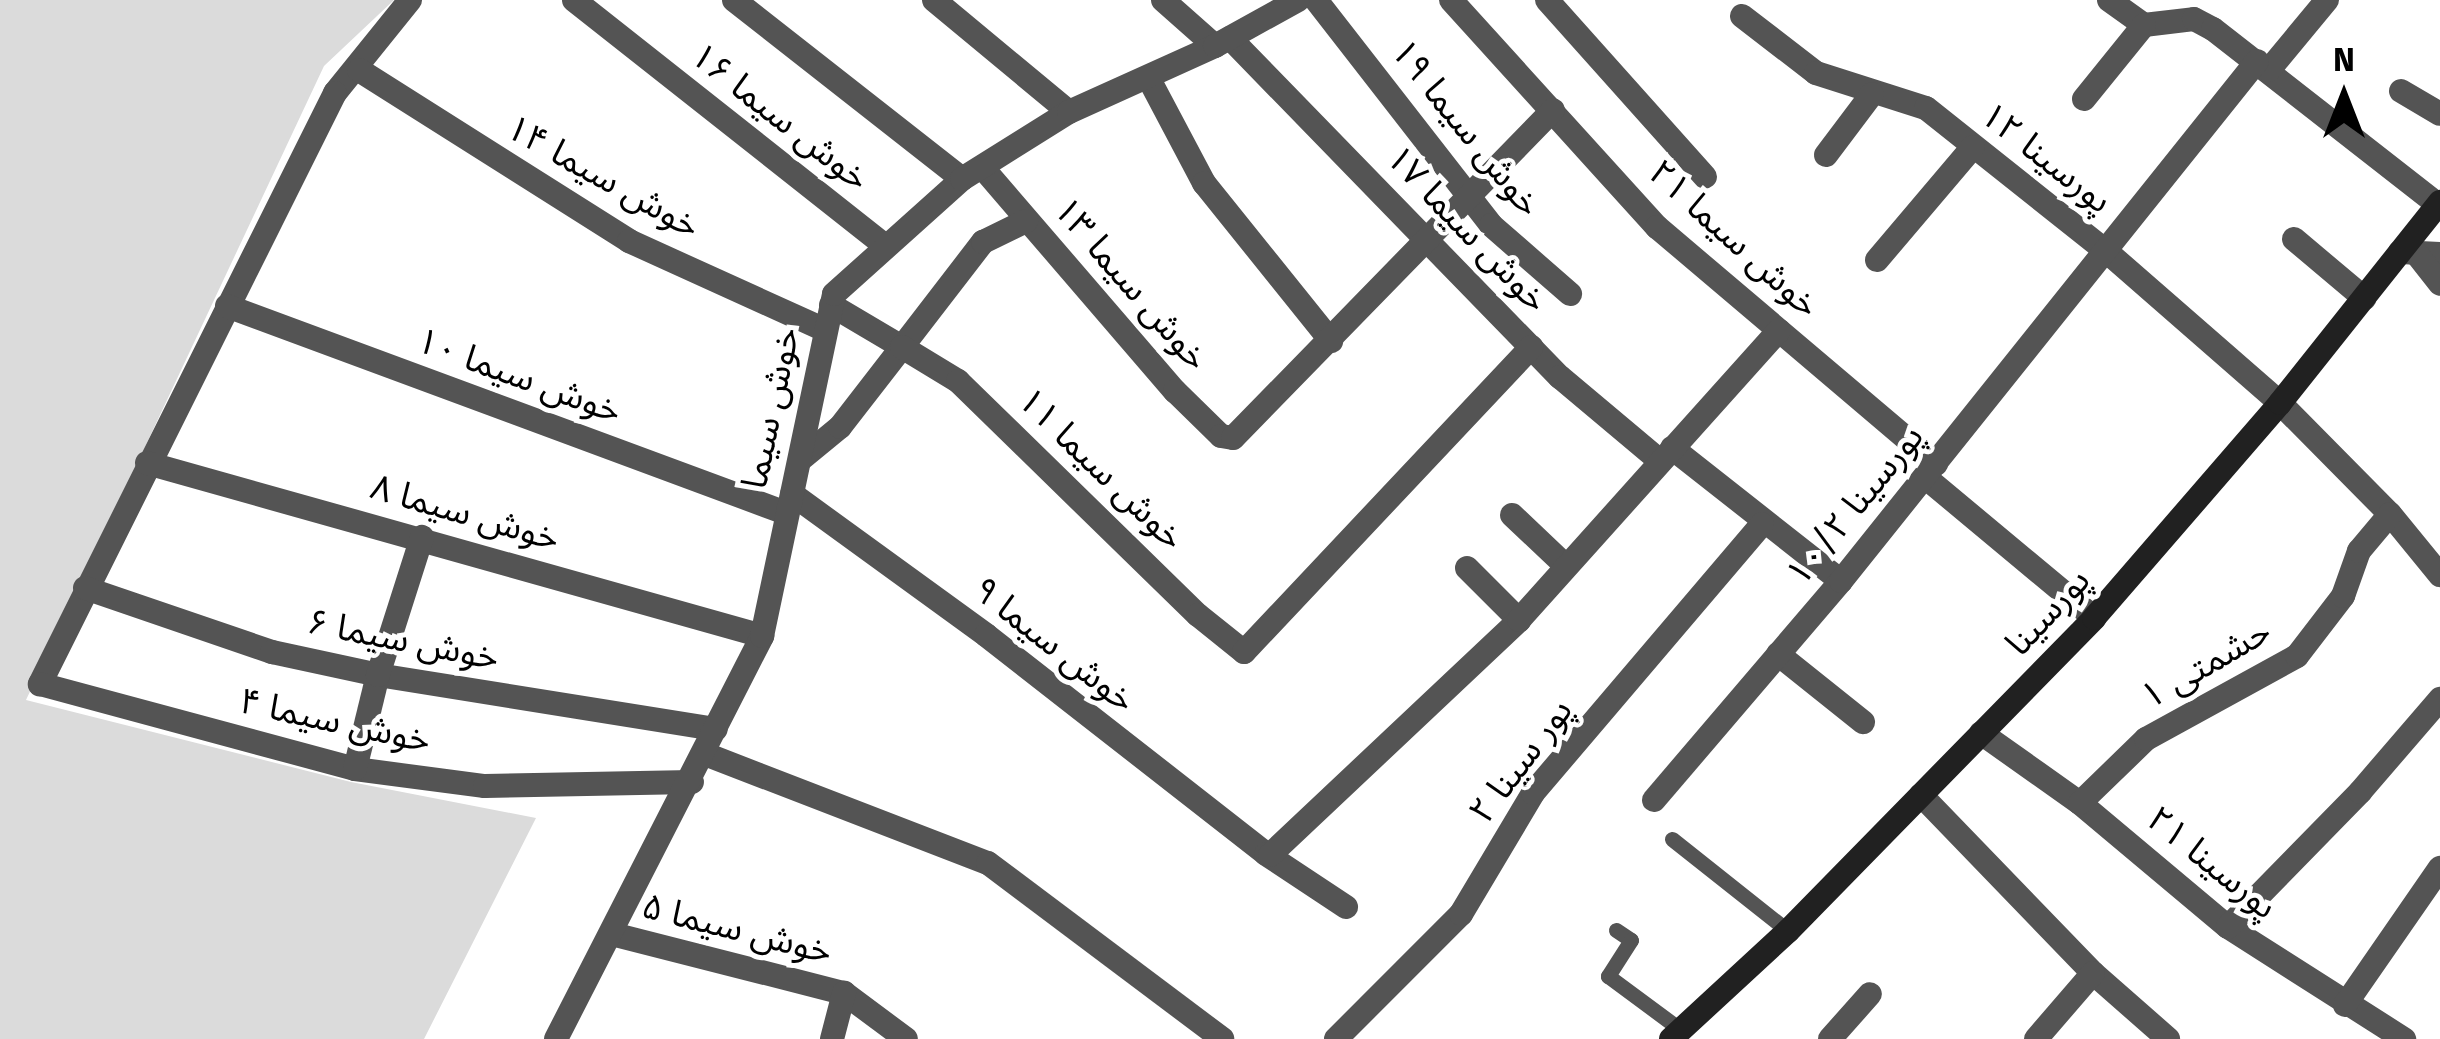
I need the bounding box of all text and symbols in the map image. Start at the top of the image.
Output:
street label: خوش سیما ۱۹ [1382,31,1550,225]
street label: خوش سیما ۱۶ [682,34,878,200]
north arrow [2284,36,2404,156]
text: N [2333,40,2355,80]
street label: پورسینا ۱۲ [1972,93,2120,223]
street label: خوش سیما ۱۴ [499,106,707,248]
street label: خوش سیما ۱۷ [1377,137,1557,321]
street label: خوش سیما ۲۱ [1640,151,1828,327]
street label: خوش سیما ۱۳ [1044,189,1218,379]
street label: خوش سیما ۱۰ [411,319,627,433]
street label: خوش سیما [733,323,809,493]
street label: خوش سیما ۱۱ [1009,379,1193,559]
street label: پورسینا ۱۰/۲ [1777,416,1933,594]
street label: خوش سیما ۸ [366,465,564,561]
street label: پورسینا [1997,559,2099,665]
street label: خوش سیما ۹ [964,568,1144,722]
street label: خوش سیما ۶ [303,600,503,680]
street label: حشمتی ۱ [2133,610,2279,718]
street label: خوش سیما ۴ [235,680,435,762]
street label: پور سینا ۲ [1460,690,1582,832]
street label: پورسینا ۲۱ [2138,797,2286,929]
street label: خوش سیما ۵ [637,885,837,973]

